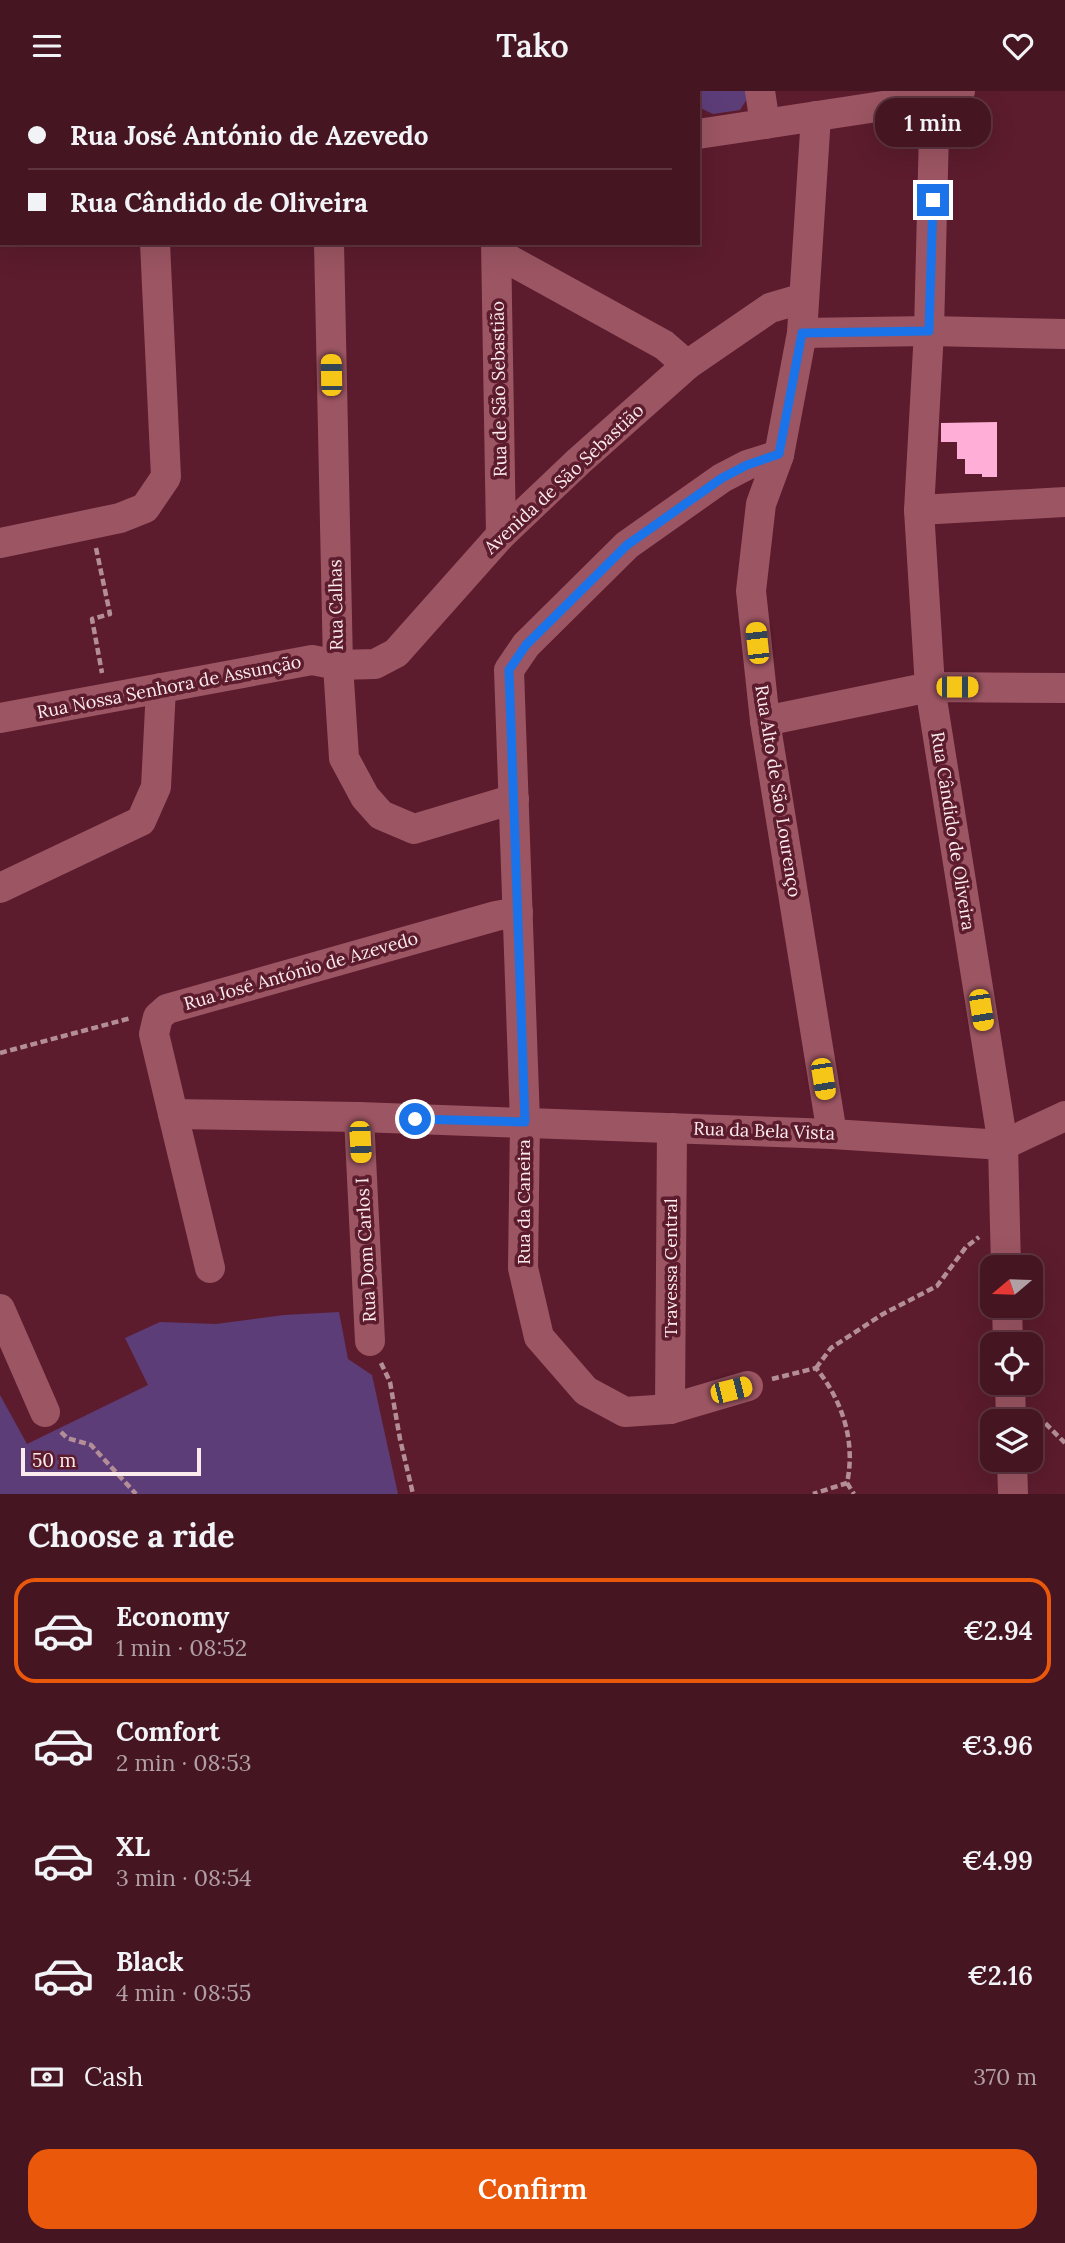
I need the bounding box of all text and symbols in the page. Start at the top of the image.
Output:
text: Tako [496,25,569,66]
icon: menu [28,27,66,65]
icon: heart [999,27,1037,65]
callout: 1 min [875,98,991,147]
text: 1 min [904,108,962,137]
text: Rua José António de Azevedo [70,119,428,152]
route end [917,184,949,216]
text: Rua Cândido de Oliveira [70,186,368,219]
street label: Rua de São Sebastião [485,301,512,477]
car [321,354,342,396]
street label: Avenida de São Sebastião [478,398,648,559]
street label: Rua Calhas [323,559,348,651]
car [745,621,770,665]
street label: Rua Nossa Senhora de Assunção [35,650,303,723]
car [937,677,979,698]
street label: Rua Alto de São Lourenço [750,683,807,899]
street label: Rua Cândido de Oliveira [926,730,981,932]
street label: Rua José António de Azevedo [181,926,421,1015]
car [968,988,995,1032]
car [810,1057,837,1101]
route start [399,1103,431,1135]
street label: Rua da Bela Vista [693,1117,835,1144]
car [349,1120,372,1164]
street label: Rua da Caneira [512,1139,535,1265]
street label: Rua Dom Carlos I [350,1177,381,1323]
street label: Travessa Central [659,1198,682,1338]
north arrow [980,1255,1043,1318]
map controls [980,1255,1043,1472]
button: locate [980,1332,1043,1395]
car [709,1375,754,1405]
button: layers [980,1409,1043,1472]
scale bar [21,1445,201,1477]
text: 50 m [32,1448,76,1472]
text: Choose a ride [28,1515,235,1556]
icon: car [32,1599,95,1662]
text: Economy [116,1600,229,1633]
text: €2.94 [963,1614,1033,1647]
text: 1 min · 08:52 [116,1633,247,1662]
icon: car [32,1714,95,1777]
text: Comfort [116,1715,220,1748]
text: €3.96 [962,1729,1033,1762]
text: 2 min · 08:53 [116,1748,252,1777]
icon: car [32,1829,95,1892]
text: XL [116,1830,150,1863]
text: €4.99 [962,1844,1033,1877]
text: 3 min · 08:54 [116,1863,252,1892]
icon: car [32,1944,95,2007]
text: Black [116,1945,184,1978]
text: €2.16 [967,1959,1033,1992]
text: 4 min · 08:55 [116,1978,251,2007]
icon: cash [28,2058,66,2096]
text: Cash [84,2060,143,2093]
text: 370 m [973,2062,1037,2091]
button: Confirm [28,2149,1037,2229]

